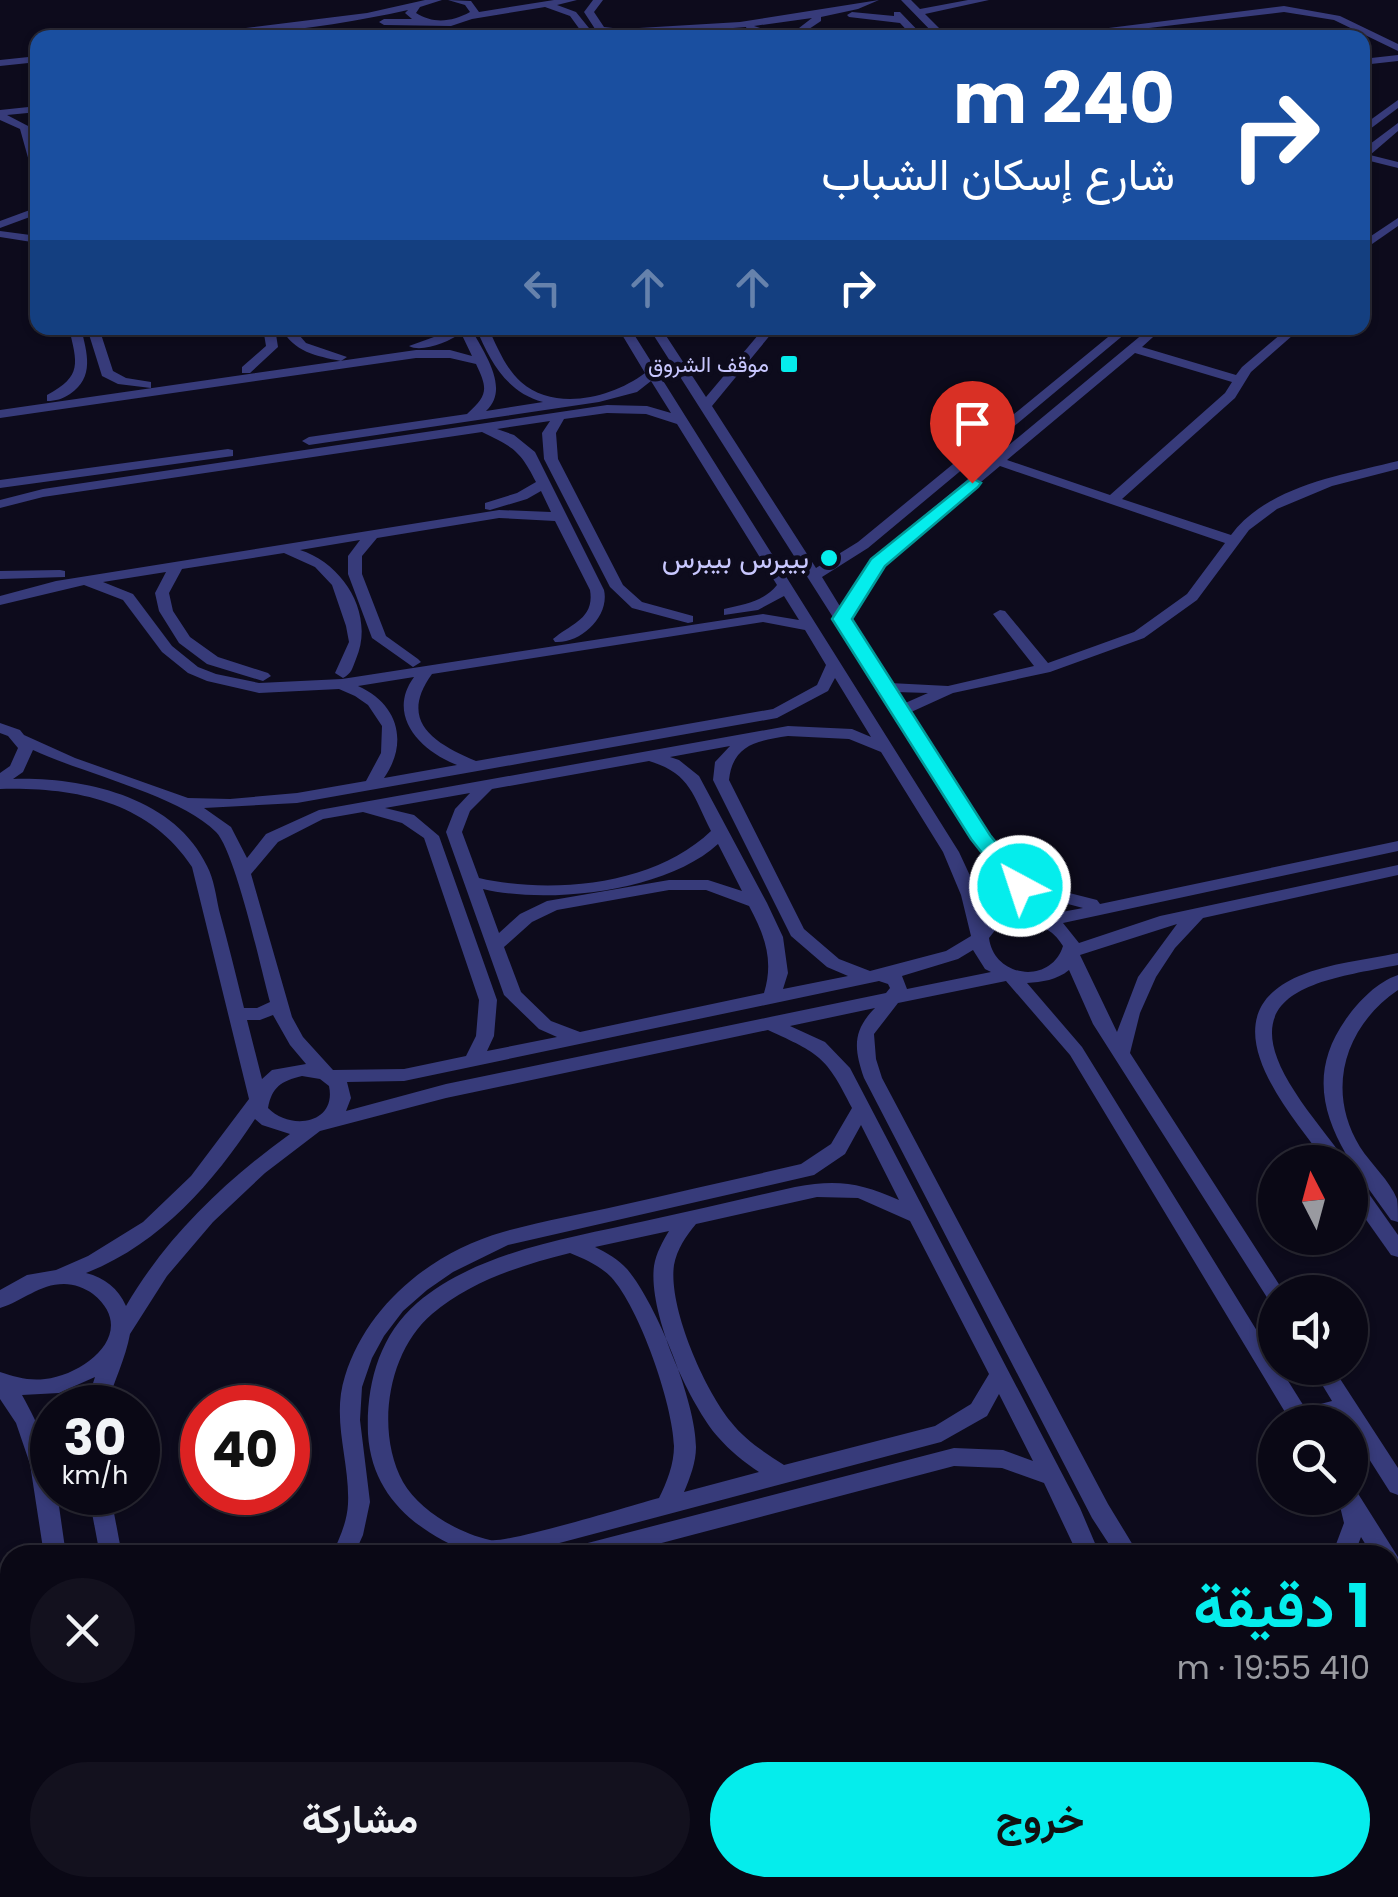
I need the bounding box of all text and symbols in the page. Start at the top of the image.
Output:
text: 240 m [953,49,1175,148]
icon: right [1210,70,1340,200]
text: شارع إسكان الشباب [821,143,1175,206]
icon: left [515,260,570,315]
icon: ahead [620,260,675,315]
icon: ahead [725,260,780,315]
icon: right [830,260,885,315]
place label: موقف الشروق [648,349,769,380]
marker: موقف الشروق [778,353,800,375]
pin [930,381,1015,484]
icon: arrive [945,396,1000,451]
place label: بيبرس بيبرس [662,539,809,578]
marker: بيبرس بيبرس [818,547,840,569]
position arrow [968,834,1072,938]
north arrow [1258,1145,1368,1255]
map controls [1258,1145,1368,1515]
button: sound [1258,1275,1368,1385]
speed limit sign: 40 [180,1385,310,1515]
text: 30 [64,1402,126,1473]
button: search [1258,1405,1368,1515]
text: km/h [62,1458,128,1493]
text: 1 دقيقة [1193,1564,1370,1648]
button: close [30,1578,135,1683]
text: 410 m · 19:55 [1177,1645,1370,1690]
button: مشاركة [30,1762,690,1877]
button: خروج [710,1762,1370,1877]

